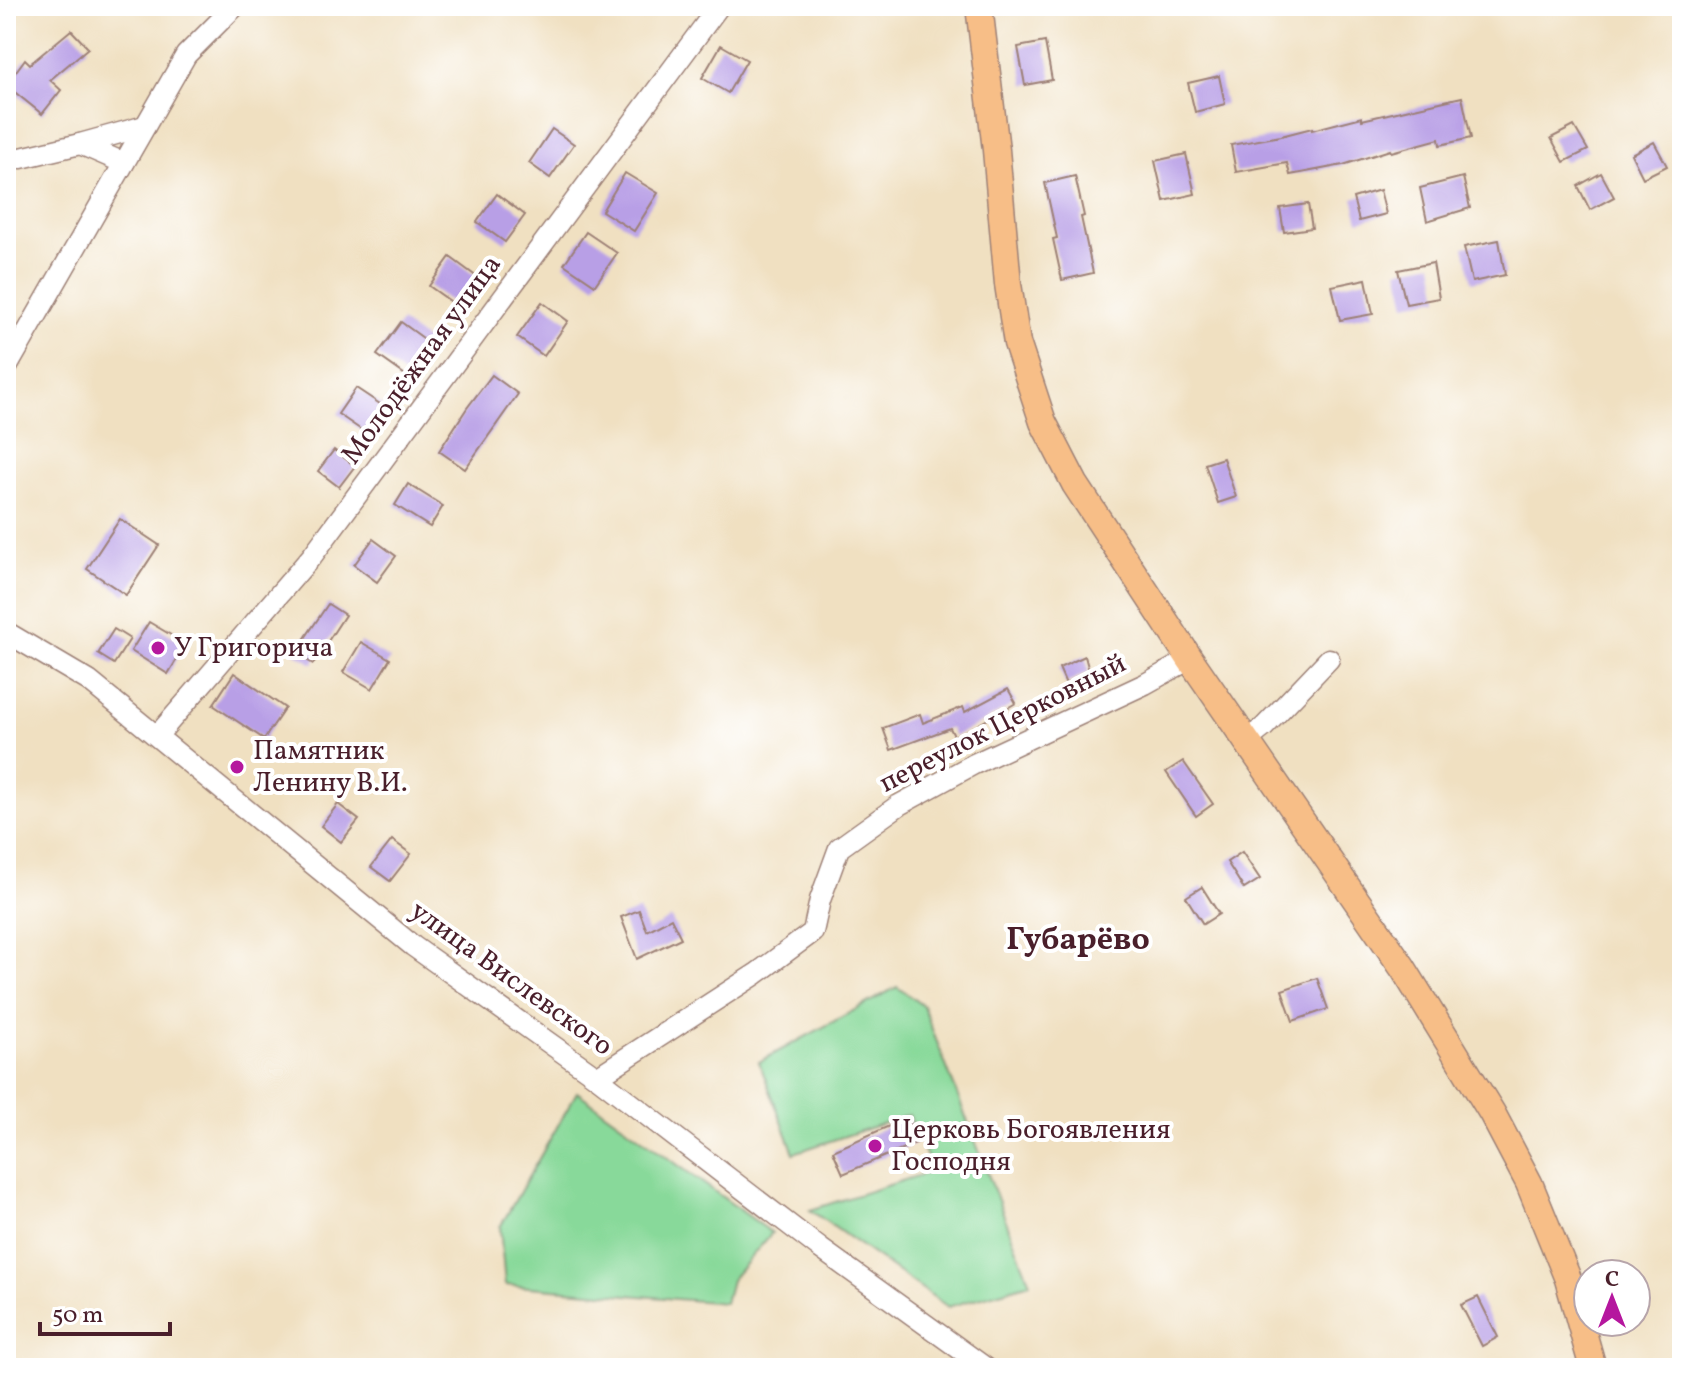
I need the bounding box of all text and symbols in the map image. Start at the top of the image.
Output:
street label: Молодёжная улица [333,247,511,473]
place label: У Григорича [174,629,334,668]
marker: У Григорича [149,639,167,657]
street label: переулок Церковный [873,645,1133,803]
place label: Памятник Ленину В.И. [253,732,408,803]
marker: Памятник Ленину В.И. [228,758,246,776]
street label: улица Вислевского [402,892,620,1066]
district label: Губарёво [1006,919,1150,963]
place label: Церковь Богоявления Господня [891,1111,1171,1182]
marker: Церковь Богоявления Господня [866,1137,884,1155]
north arrow [1572,1258,1652,1338]
text: С [1605,1265,1619,1296]
scale bar [40,1286,170,1336]
text: 50 m [52,1299,104,1333]

